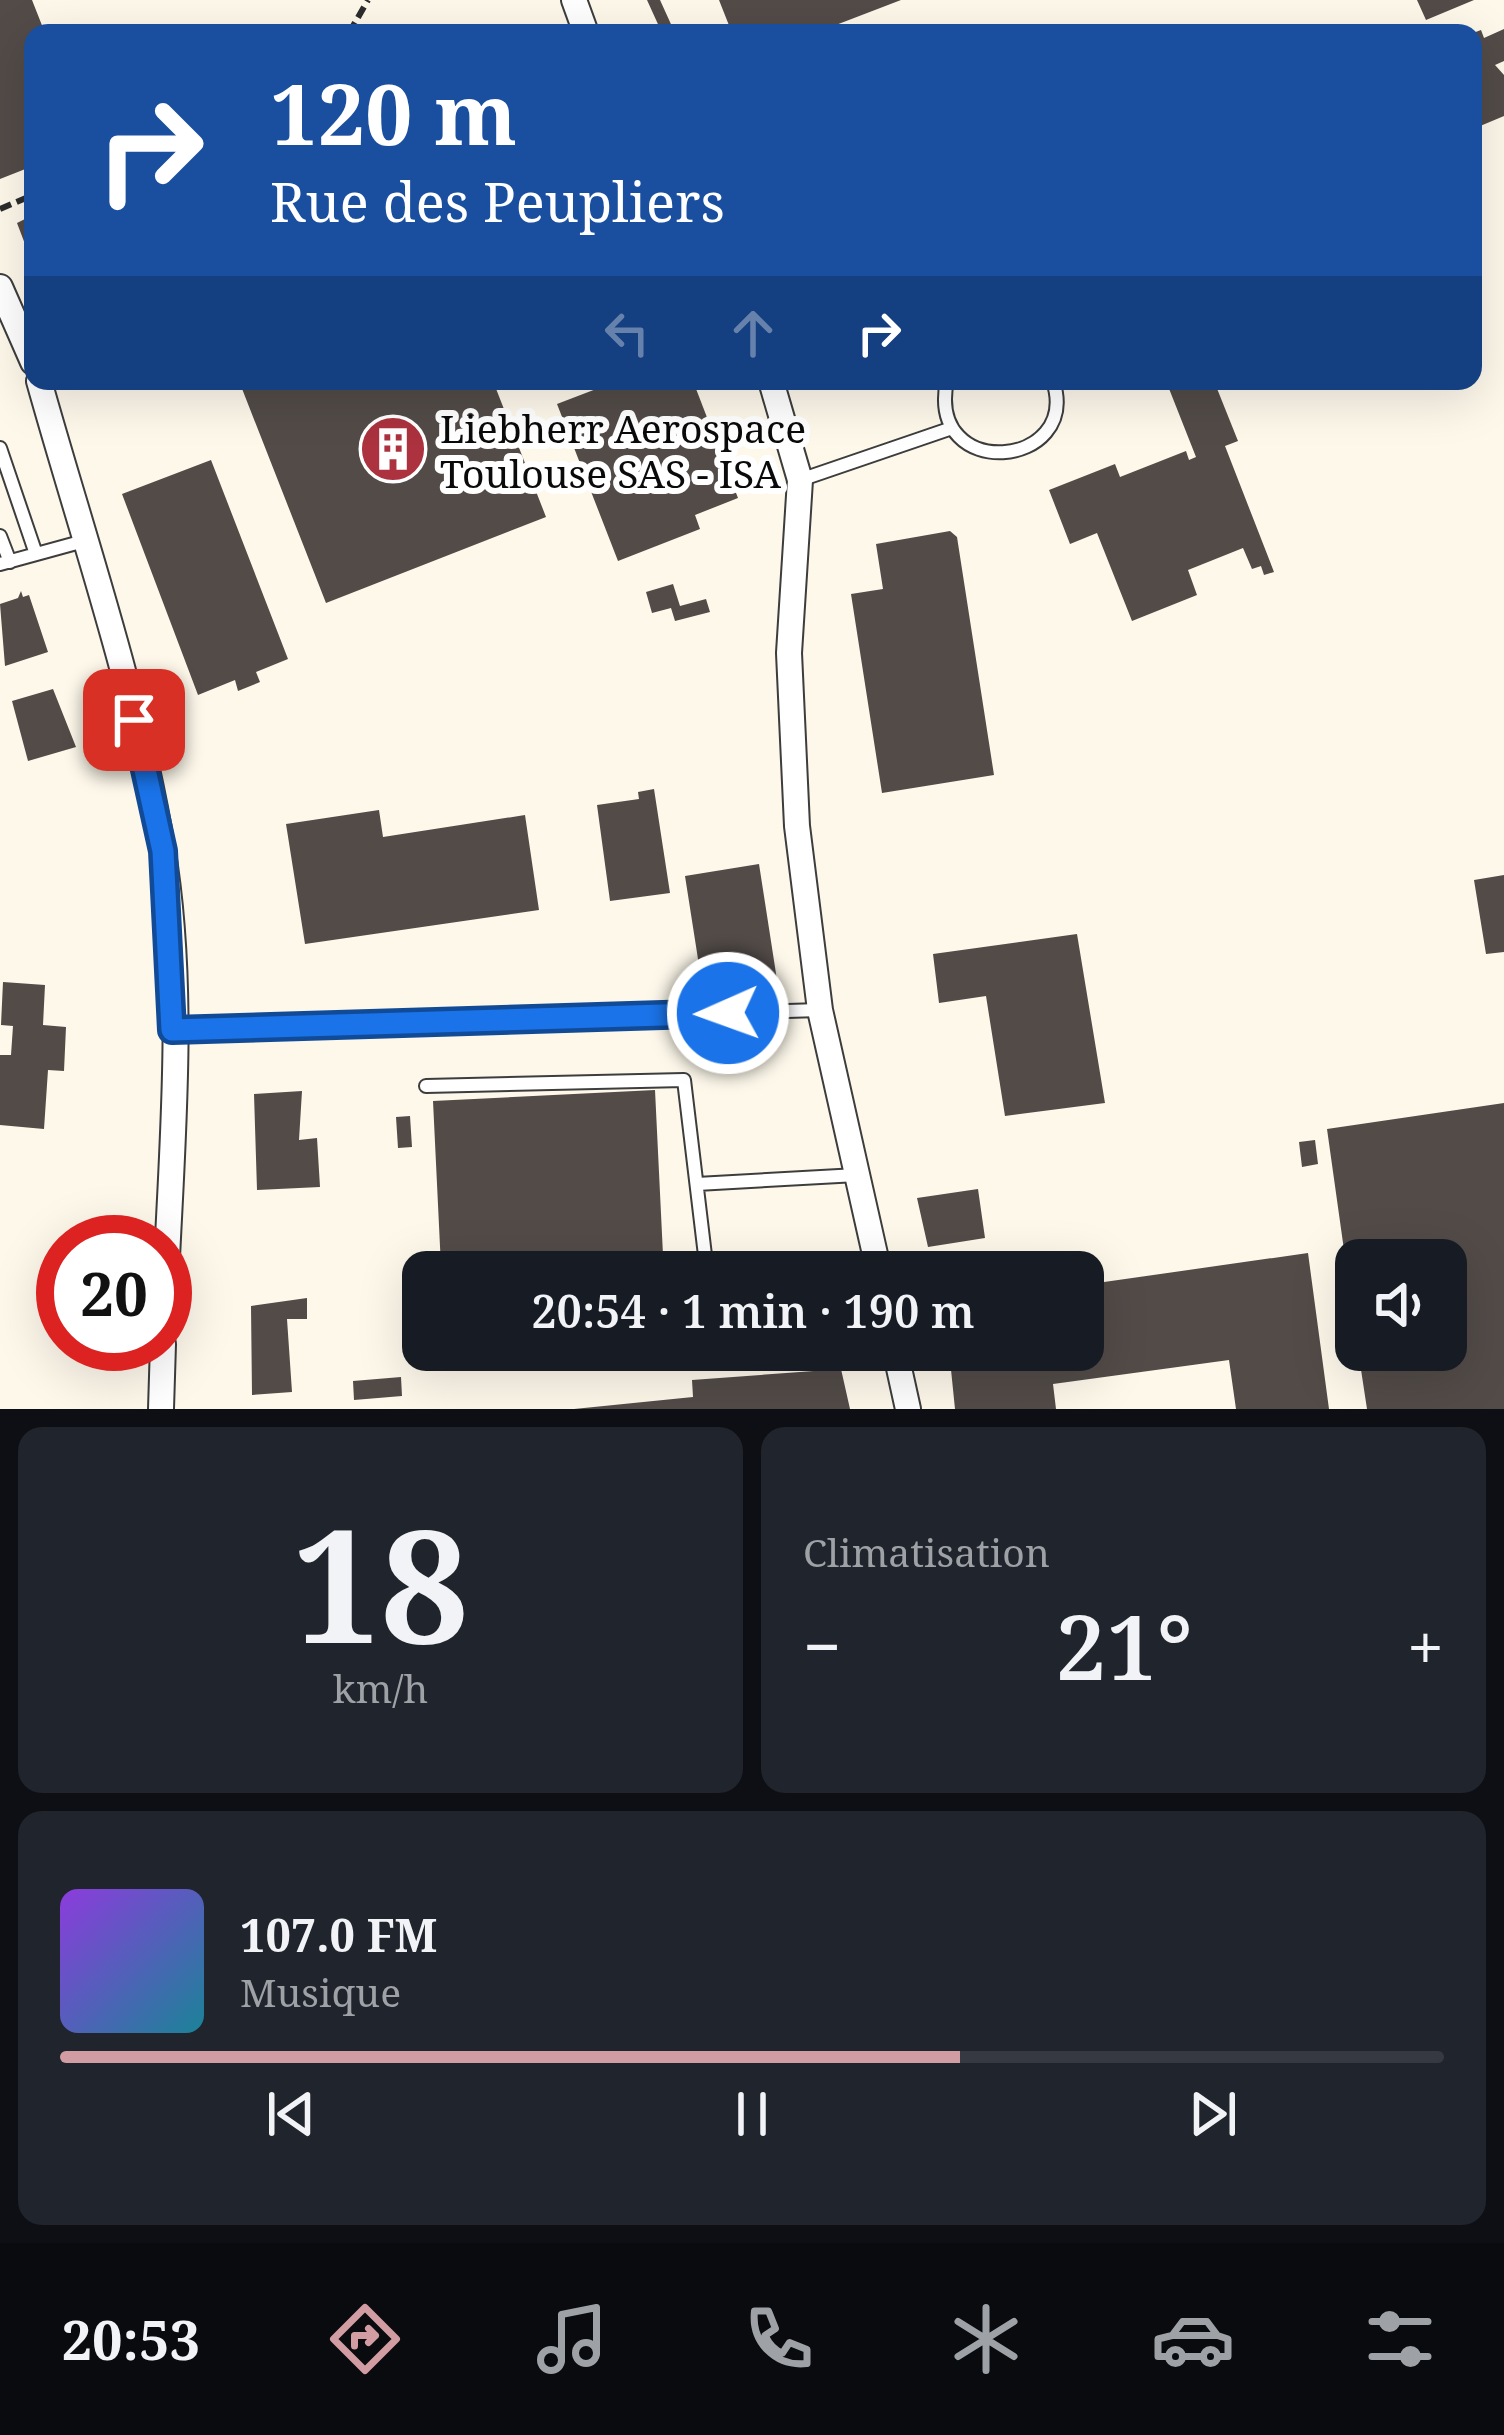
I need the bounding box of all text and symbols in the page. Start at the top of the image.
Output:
text: 120 m [270,55,517,170]
icon: right [72,72,228,228]
text: Rue des Peupliers [270,164,725,238]
icon: left [594,300,660,366]
icon: ahead [720,300,786,366]
icon: right [846,300,912,366]
place label: Liebherr Aerospace Toulouse SAS - ISA [440,401,806,499]
building icon: Liebherr Aerospace Toulouse SAS - ISA [358,414,428,484]
pin [83,669,185,771]
icon: arrive [101,687,167,753]
position arrow [665,950,791,1076]
speed limit sign: 20 [36,1215,192,1371]
map controls [1335,1239,1467,1371]
button: sound [1335,1239,1467,1371]
text: 20:54 · 1 min · 190 m [531,1280,975,1341]
text: 18 [292,1476,469,1689]
text: Climatisation [803,1525,1050,1578]
text: 21° [1055,1584,1193,1706]
text: − [803,1600,841,1690]
text: + [1407,1600,1444,1690]
text: km/h [333,1661,428,1714]
text: 107.0 FM [240,1904,437,1965]
text: Musique [240,1965,401,2018]
icon: previous [258,2081,324,2147]
icon: pause [719,2081,785,2147]
icon: next [1180,2081,1246,2147]
icon: directions [323,2297,407,2381]
icon: music [530,2297,614,2381]
icon: phone [737,2297,821,2381]
icon: climate [944,2297,1028,2381]
icon: car [1151,2297,1235,2381]
icon: filters [1358,2297,1442,2381]
text: 20:53 [62,2302,200,2376]

